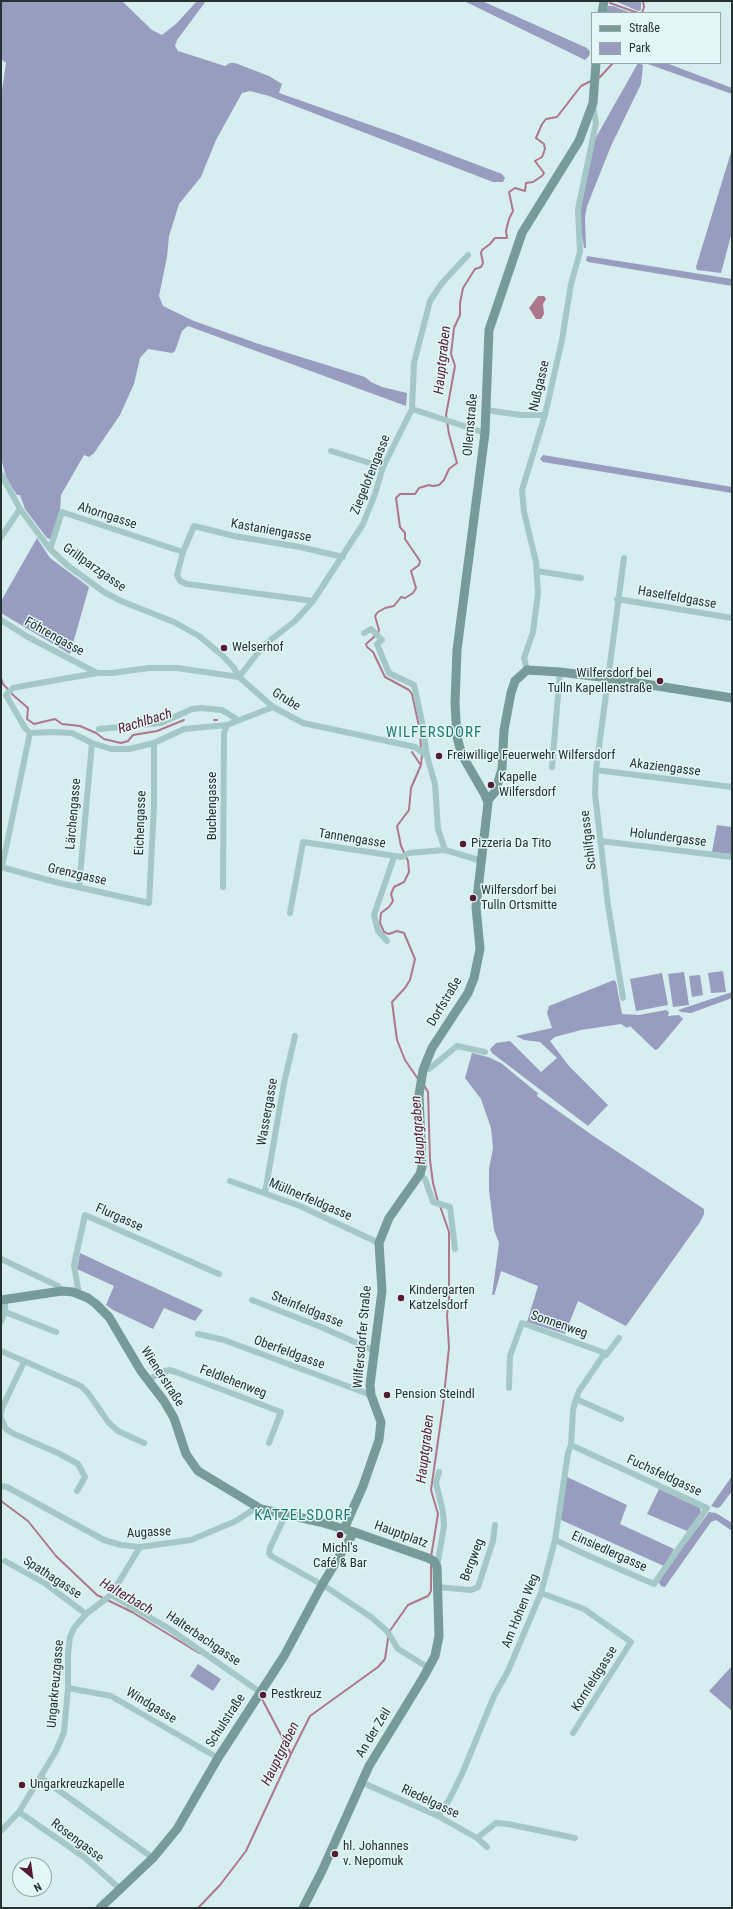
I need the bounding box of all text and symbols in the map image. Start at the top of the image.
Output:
legend [591,12,721,64]
text: Straße [629,21,660,35]
text: Park [629,41,650,55]
water label: Hauptgraben [431,325,455,395]
street label: Nußgasse [527,359,553,413]
street label: Ollernstraße [460,393,482,457]
street label: Ziegelofengasse [348,433,394,517]
street label: Ahorngasse [76,499,138,533]
street label: Kastaniengasse [229,516,313,546]
street label: Grillparzgasse [59,541,129,595]
street label: Haselfeldgasse [637,583,717,613]
street label: Föhrengasse [21,614,87,660]
place label: Welserhof [232,640,284,656]
marker: Welserhof [219,643,229,653]
place label: Wilfersdorf bei Tulln Kapellenstraße [548,666,652,697]
marker: Wilfersdorf bei Tulln Kapellenstraße [655,676,665,686]
street label: Grube [269,685,303,715]
water label: Rachlbach [116,706,174,738]
district label: WILFERSDORF [386,724,482,742]
place label: Freiwillige Feuerwehr Wilfersdorf [447,748,615,764]
marker: Freiwillige Feuerwehr Wilfersdorf [434,751,444,761]
street label: Akaziengasse [629,756,701,780]
place label: Kapelle Wilfersdorf [499,770,556,801]
street label: Buchengasse [205,772,221,840]
street label: Lärchengasse [63,778,85,850]
marker: Kapelle Wilfersdorf [486,780,496,790]
street label: Eichengasse [132,790,150,856]
street label: Schilfgasse [578,810,600,870]
street label: Tannengasse [317,826,387,852]
street label: Holundergasse [629,826,707,850]
place label: Pizzeria Da Tito [471,836,551,852]
marker: Pizzeria Da Tito [458,839,468,849]
street label: Grenzgasse [46,861,108,889]
place label: Wilfersdorf bei Tulln Ortsmitte [481,883,557,914]
marker: Wilfersdorf bei Tulln Ortsmitte [468,893,478,903]
street label: Dorfstraße [424,975,466,1029]
street label: Wassergasse [254,1077,282,1147]
water label: Hauptgraben [408,1095,430,1165]
street label: Müllnerfeldgasse [266,1176,354,1224]
street label: Flurgasse [93,1201,145,1235]
place label: Kindergarten Katzelsdorf [409,1283,475,1314]
street label: Wilfersdorfer Straße [351,1285,375,1389]
street label: Steinfeldgasse [269,1289,345,1331]
marker: Kindergarten Katzelsdorf [396,1293,406,1303]
street label: Sonnenweg [528,1308,590,1342]
street label: Oberfeldgasse [251,1333,327,1373]
street label: Wienerstraße [137,1344,187,1410]
street label: Feldlehenweg [197,1362,269,1402]
place label: Pension Steindl [395,1387,475,1403]
marker: Pension Steindl [382,1390,392,1400]
water label: Hauptgraben [413,1414,439,1484]
street label: Fuchsfeldgasse [624,1452,704,1500]
district label: KATZELSDORF [254,1507,352,1525]
street label: Hauptplatz [372,1518,430,1552]
street label: Augasse [126,1524,172,1542]
street label: Einsiedlergasse [569,1528,649,1576]
marker: Michl's Café & Bar [335,1530,345,1540]
street label: Bergweg [458,1536,488,1584]
place label: Michl's Café & Bar [313,1541,367,1572]
street label: Spathagasse [20,1553,84,1603]
street label: Am Hohen Weg [499,1572,543,1650]
water label: Halterbach [96,1575,156,1619]
street label: Halterbachgasse [163,1608,243,1670]
street label: Ungarkreuzgasse [44,1639,68,1729]
street label: Kornfeldgasse [569,1644,621,1714]
street label: Windgasse [123,1685,179,1727]
place label: Pestkreuz [271,1687,322,1703]
marker: Pestkreuz [258,1690,268,1700]
street label: Schulstraße [203,1691,249,1751]
street label: An der Zeil [353,1705,395,1761]
water label: Hauptgraben [258,1719,304,1789]
place label: Ungarkreuzkapelle [30,1777,125,1793]
marker: Ungarkreuzkapelle [17,1780,27,1790]
street label: Riedelgasse [399,1782,461,1822]
street label: Rosengasse [47,1816,107,1866]
place label: hl. Johannes v. Nepomuk [343,1839,409,1870]
marker: hl. Johannes v. Nepomuk [330,1849,340,1859]
north arrow [12,1857,52,1897]
text: N [31,1880,44,1894]

